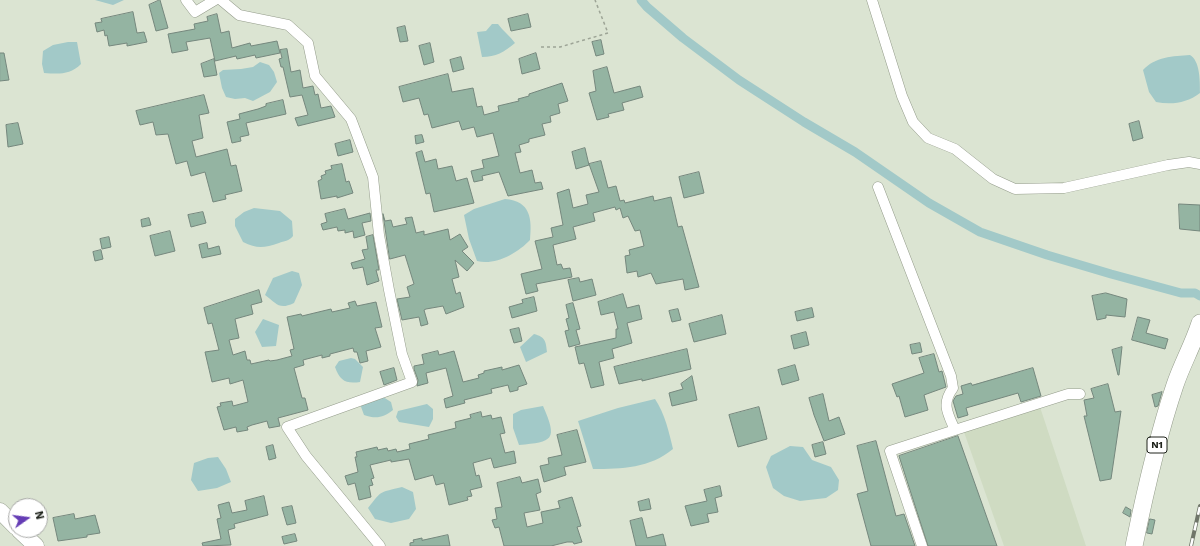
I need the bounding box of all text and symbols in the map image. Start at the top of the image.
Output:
road number: N1 [1147,437,1167,453]
north arrow [8,498,48,538]
text: N [32,510,46,521]

